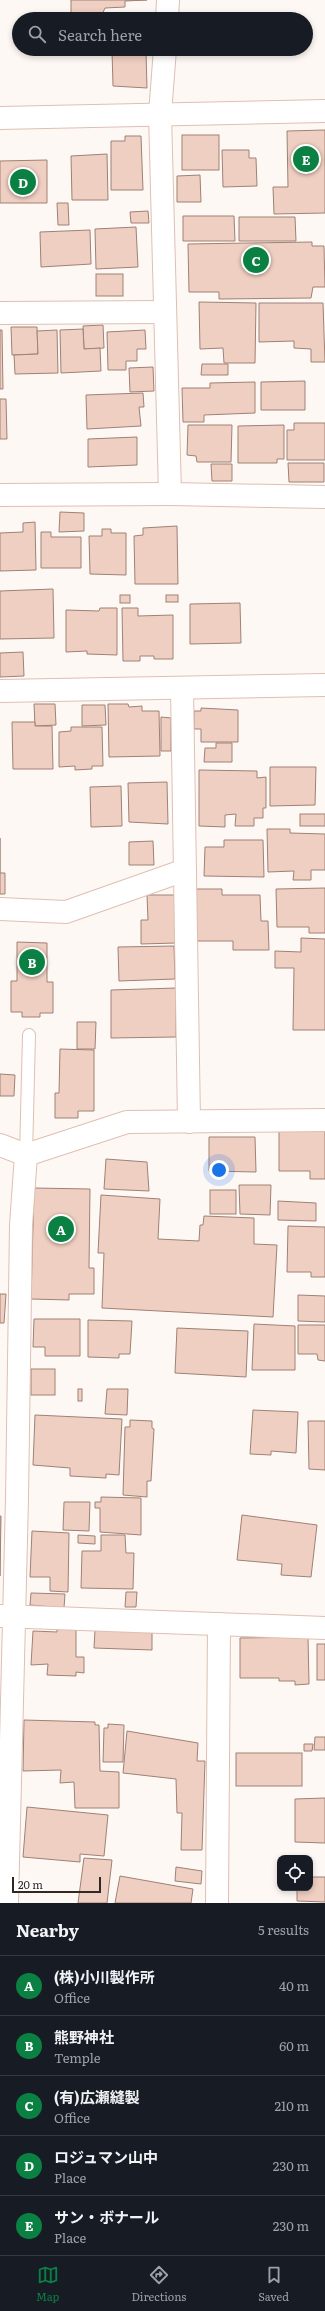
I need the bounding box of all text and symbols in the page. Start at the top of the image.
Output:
search box [12,12,313,56]
icon: search [26,23,48,45]
text: Search here [58,23,142,46]
pin: E [293,144,319,174]
pin: D [10,167,36,197]
pin: C [243,245,269,275]
pin: B [19,947,45,977]
your location [209,1160,229,1180]
pin: A [48,1214,74,1244]
map controls [277,1855,313,1891]
button: locate [277,1855,313,1891]
scale bar [12,1875,101,1894]
text: 20 m [18,1876,43,1892]
text: Nearby [16,1917,79,1942]
text: 5 results [258,1920,309,1939]
text: (株)小川製作所 [54,1965,155,1988]
text: A [24,1976,34,1995]
text: 40 m [279,1976,309,1995]
text: Office [54,1988,90,2007]
text: 熊野神社 [54,2025,114,2048]
text: B [25,2036,33,2055]
text: 60 m [279,2036,309,2055]
text: Temple [54,2048,101,2067]
text: (有)広瀬縫製 [54,2085,140,2108]
text: C [24,2096,34,2115]
text: 210 m [274,2096,309,2115]
text: Office [54,2108,90,2127]
text: ロジュマン山中 [54,2145,158,2168]
text: D [24,2156,34,2175]
text: 230 m [273,2156,309,2175]
text: Place [54,2168,86,2187]
text: サン・ボナール [54,2205,159,2228]
text: E [25,2216,33,2235]
text: 230 m [273,2216,309,2235]
text: Place [54,2228,86,2247]
tab: Map [36,2264,59,2304]
tab: Directions [131,2264,186,2304]
tab: Saved [258,2264,289,2304]

